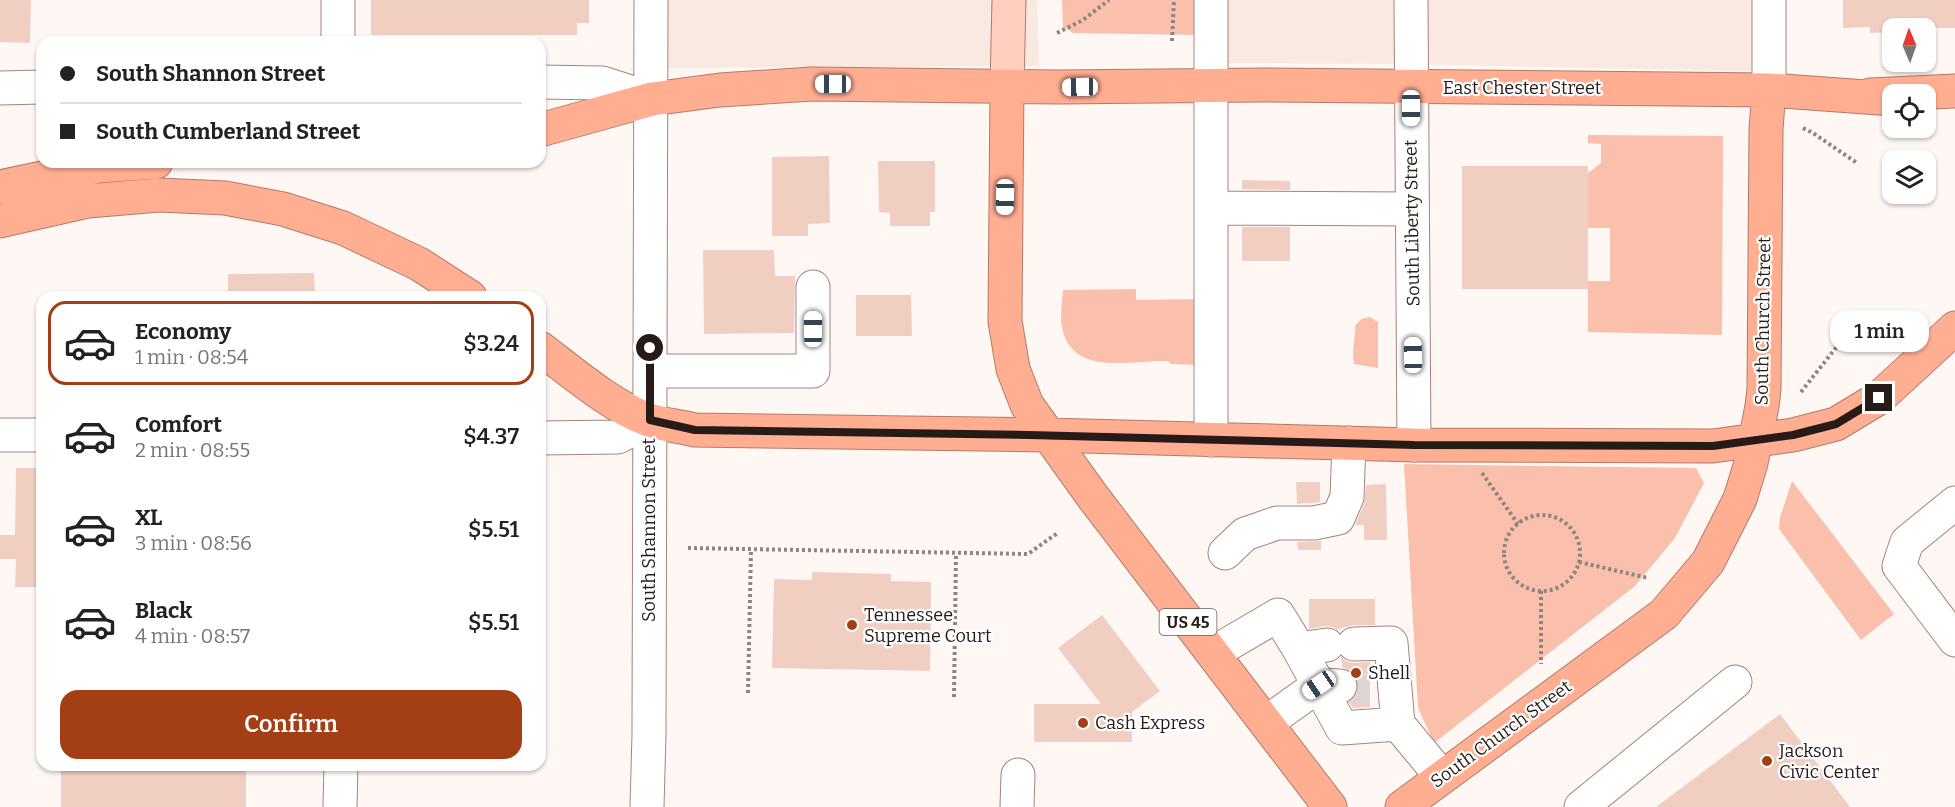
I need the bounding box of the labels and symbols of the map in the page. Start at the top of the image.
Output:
north arrow [1882,18,1936,72]
car [815,75,851,93]
street label: East Chester Street [1443,77,1602,99]
car [1062,78,1098,96]
car [1402,90,1420,126]
street label: South Liberty Street [1400,139,1424,307]
car [996,179,1014,215]
street label: South Church Street [1751,236,1775,406]
car [804,311,822,347]
callout: 1 min [1830,311,1928,353]
route start [636,334,663,361]
car [1404,337,1422,373]
route end [1865,384,1892,411]
street label: South Shannon Street [638,438,660,622]
place label: Tennessee Supreme Court [864,604,992,647]
road number: US 45 [1160,609,1216,635]
marker: Tennessee Supreme Court [845,618,859,632]
place label: Shell [1368,662,1410,684]
marker: Shell [1349,666,1363,680]
car [1299,667,1339,703]
street label: South Church Street [1426,675,1576,792]
place label: Cash Express [1095,712,1205,734]
marker: Cash Express [1076,716,1090,730]
place label: Jackson Civic Center [1778,740,1879,783]
marker: Jackson Civic Center [1760,754,1774,768]

